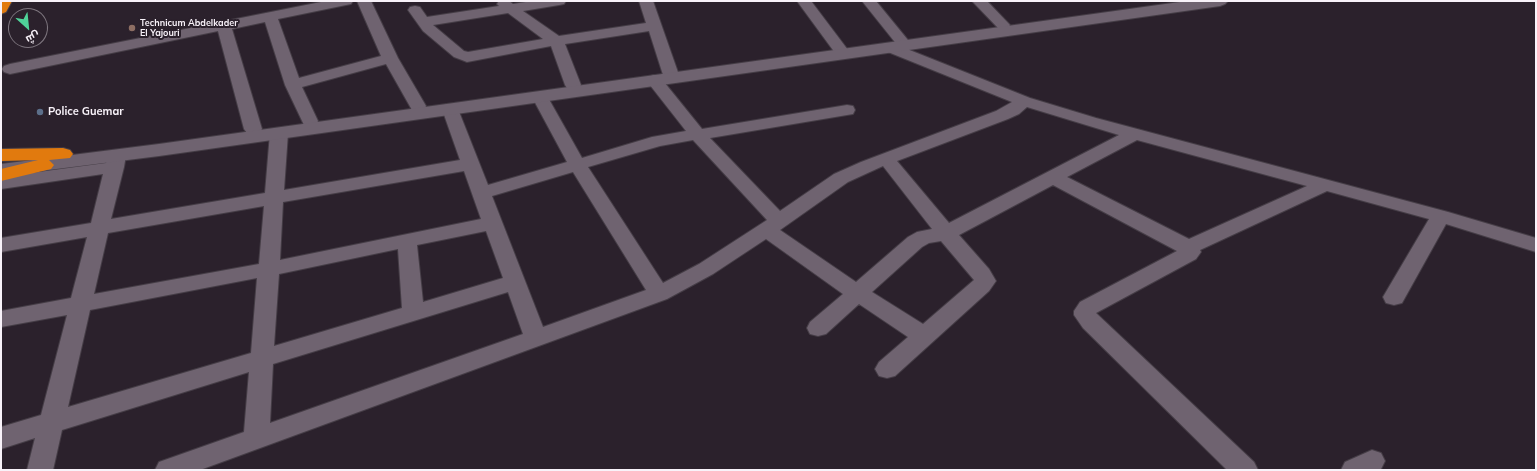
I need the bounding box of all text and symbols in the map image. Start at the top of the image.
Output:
north arrow [8,8,48,48]
place label: Technicum Abdelkader El Yajouri [140,18,238,39]
marker: Technicum Abdelkader El Yajouri [127,23,137,33]
text: ش [24,28,42,47]
place label: Police Guemar [48,105,124,119]
marker: Police Guemar [35,107,45,117]

